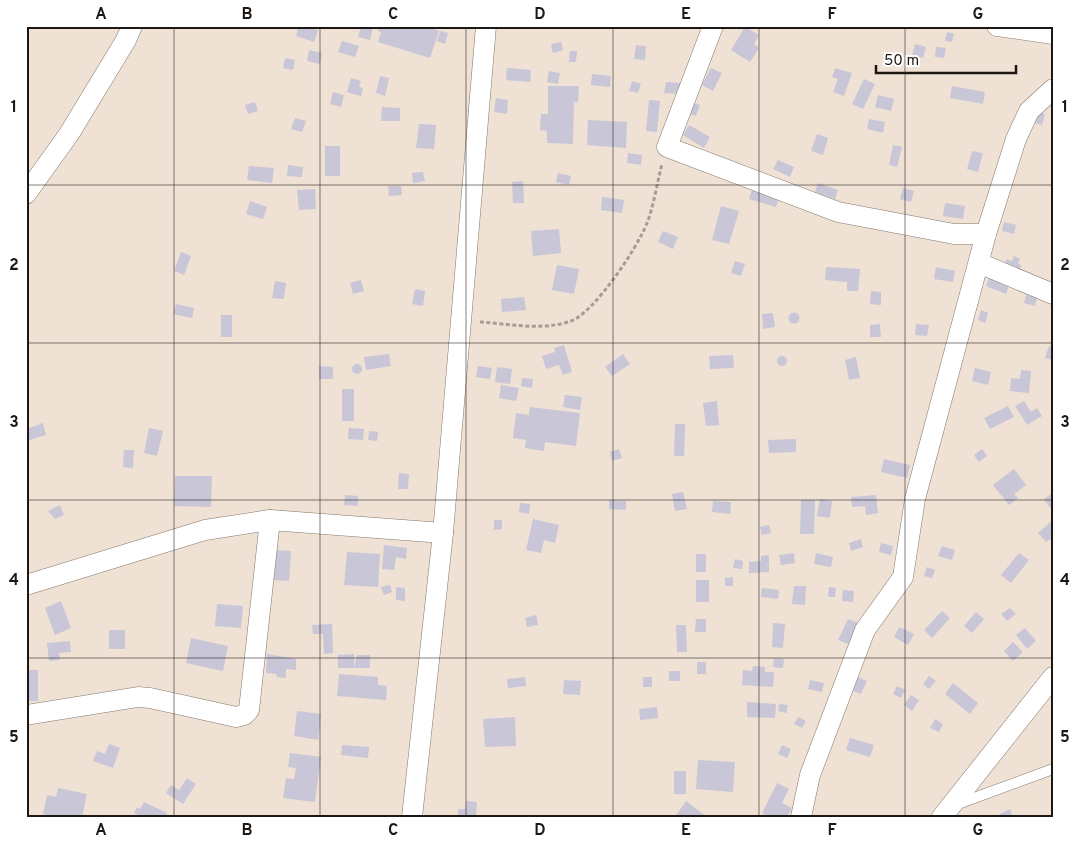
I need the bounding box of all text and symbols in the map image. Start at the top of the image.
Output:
text: A [95,5,107,25]
text: B [241,5,253,25]
text: C [388,5,398,25]
text: D [534,5,546,25]
text: E [681,5,691,25]
text: F [827,5,837,25]
text: G [973,5,983,25]
scale bar [876,42,1016,74]
text: 50 m [884,52,919,71]
text: 1 [11,98,17,118]
text: 1 [1062,98,1068,118]
text: 2 [9,256,19,276]
text: 2 [1060,256,1070,276]
text: 3 [9,413,19,433]
text: 3 [1060,413,1070,433]
text: 4 [9,571,19,591]
text: 4 [1060,571,1070,591]
text: 5 [9,728,19,748]
text: 5 [1060,728,1070,748]
text: A [95,821,107,841]
text: B [241,821,253,841]
text: C [388,821,398,841]
text: D [534,821,546,841]
text: E [681,821,691,841]
text: F [827,821,837,841]
text: G [973,821,983,841]

